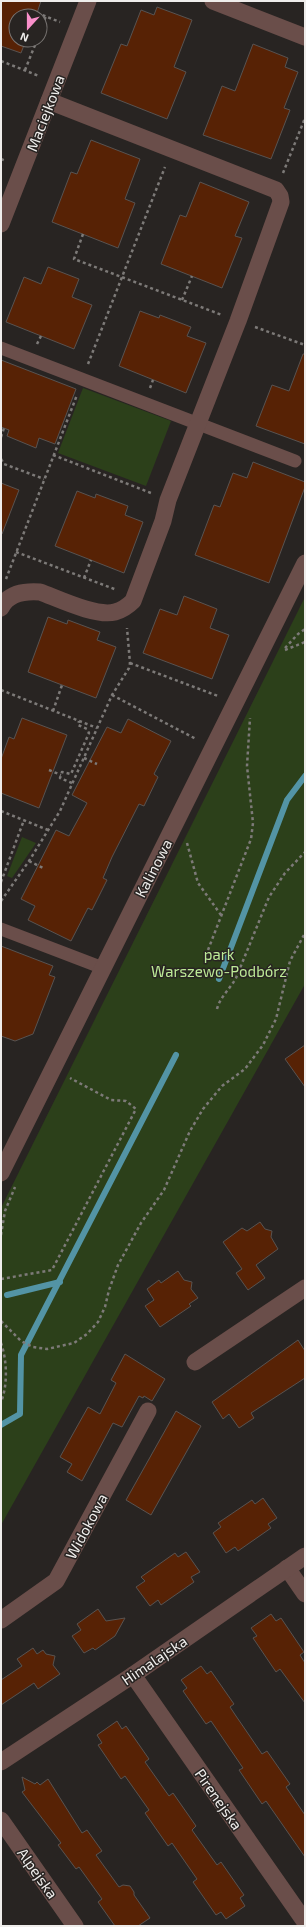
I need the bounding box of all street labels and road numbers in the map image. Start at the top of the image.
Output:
street label: Maciejkowa [22,72,69,154]
street label: Kalinowa [131,836,175,900]
street label: Widokowa [61,1490,111,1562]
street label: Himalajska [118,1632,191,1689]
street label: Pirenejska [191,1765,247,1834]
street label: Alpejska [13,1844,62,1902]

